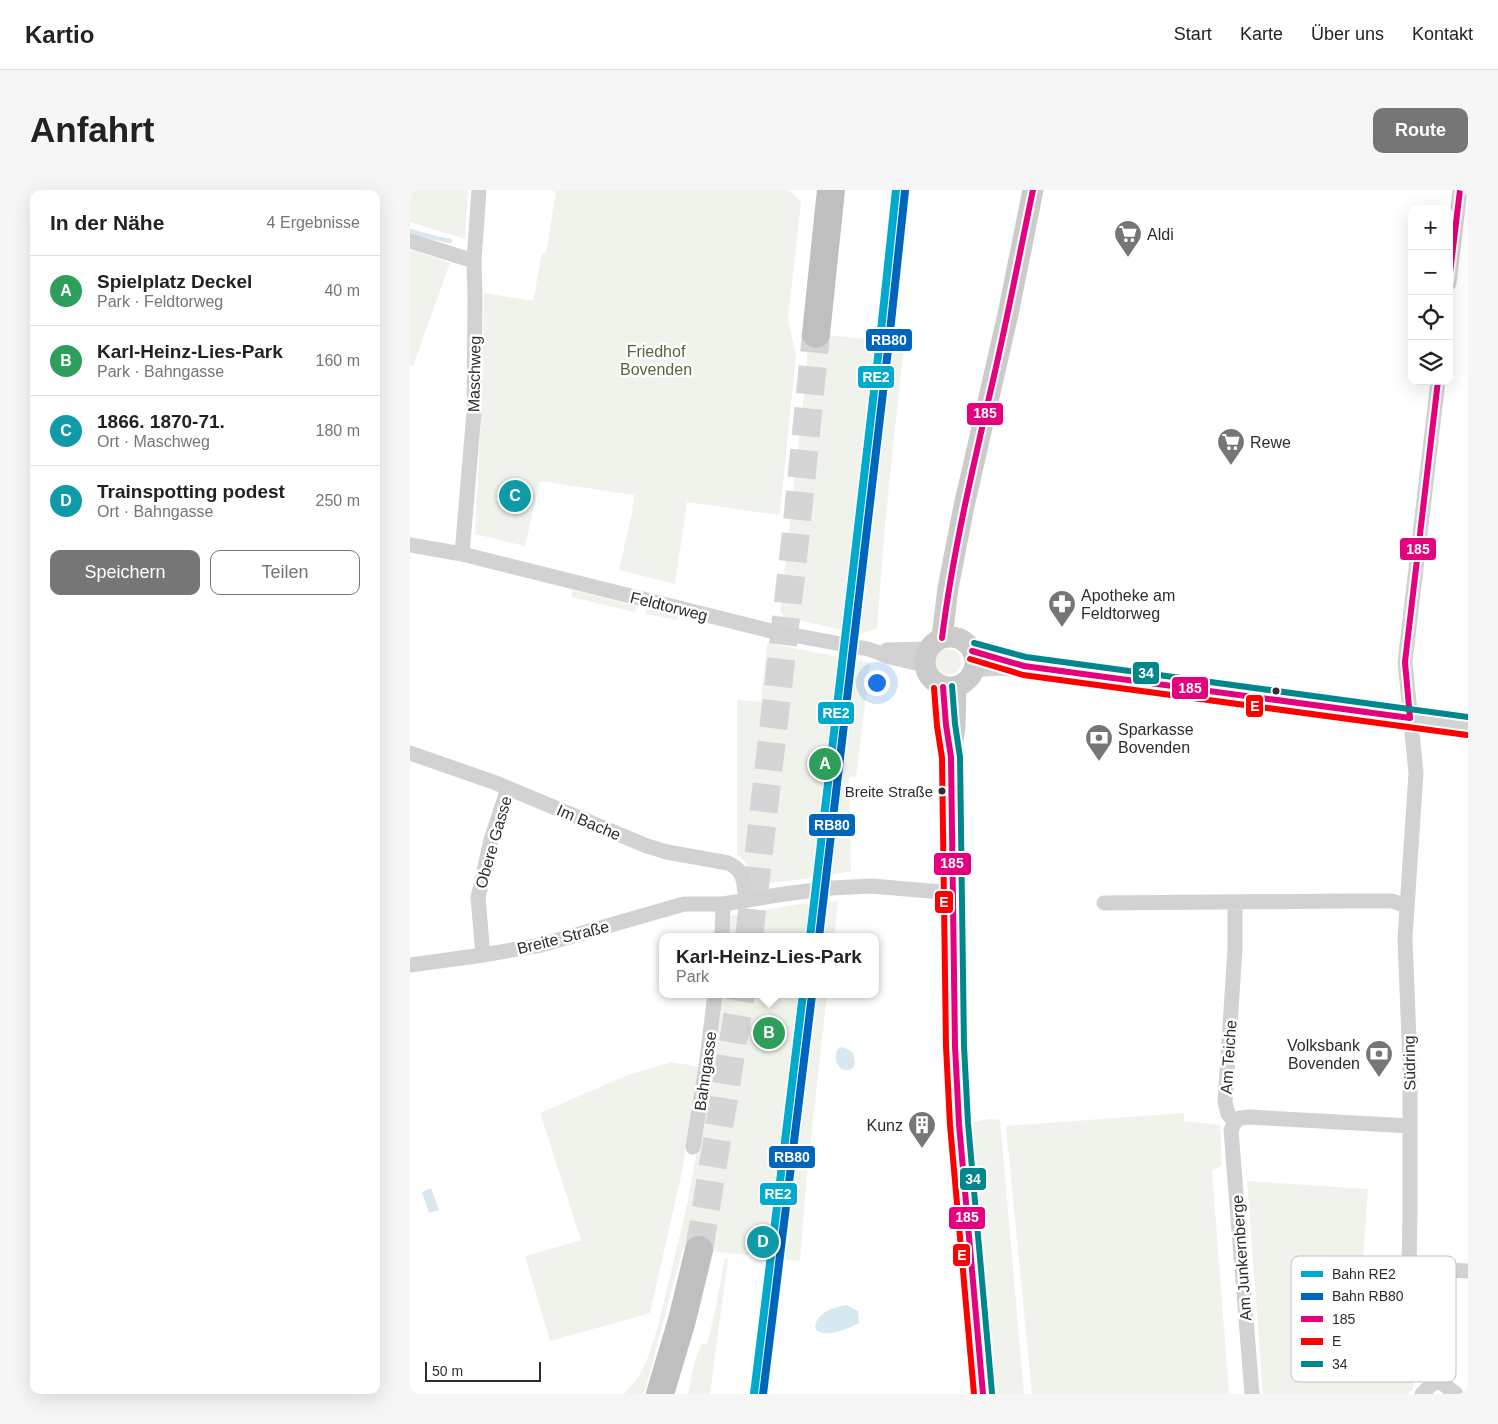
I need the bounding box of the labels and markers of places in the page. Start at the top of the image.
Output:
supermarket icon: Aldi [1113,219,1143,258]
place label: Aldi [1147,226,1174,243]
supermarket icon: Rewe [1216,427,1246,466]
place label: Rewe [1250,434,1291,451]
pin: C [499,477,531,515]
place label: Apotheke am Feldtorweg [1081,587,1175,622]
pharmacy icon: Apotheke am Feldtorweg [1047,589,1077,628]
unlabelled marker [1271,686,1281,696]
place label: Sparkasse Bovenden [1118,721,1194,756]
bank icon: Sparkasse Bovenden [1084,723,1114,762]
pin: A [809,745,841,783]
place label: Breite Straße [845,783,933,800]
marker: Breite Straße [937,786,947,796]
pin: B [753,1014,785,1052]
place label: Volksbank Bovenden [1287,1037,1361,1072]
bank icon: Volksbank Bovenden [1364,1039,1394,1078]
building icon: Kunz [907,1110,937,1149]
place label: Kunz [867,1117,903,1134]
pin: D [747,1223,779,1261]

